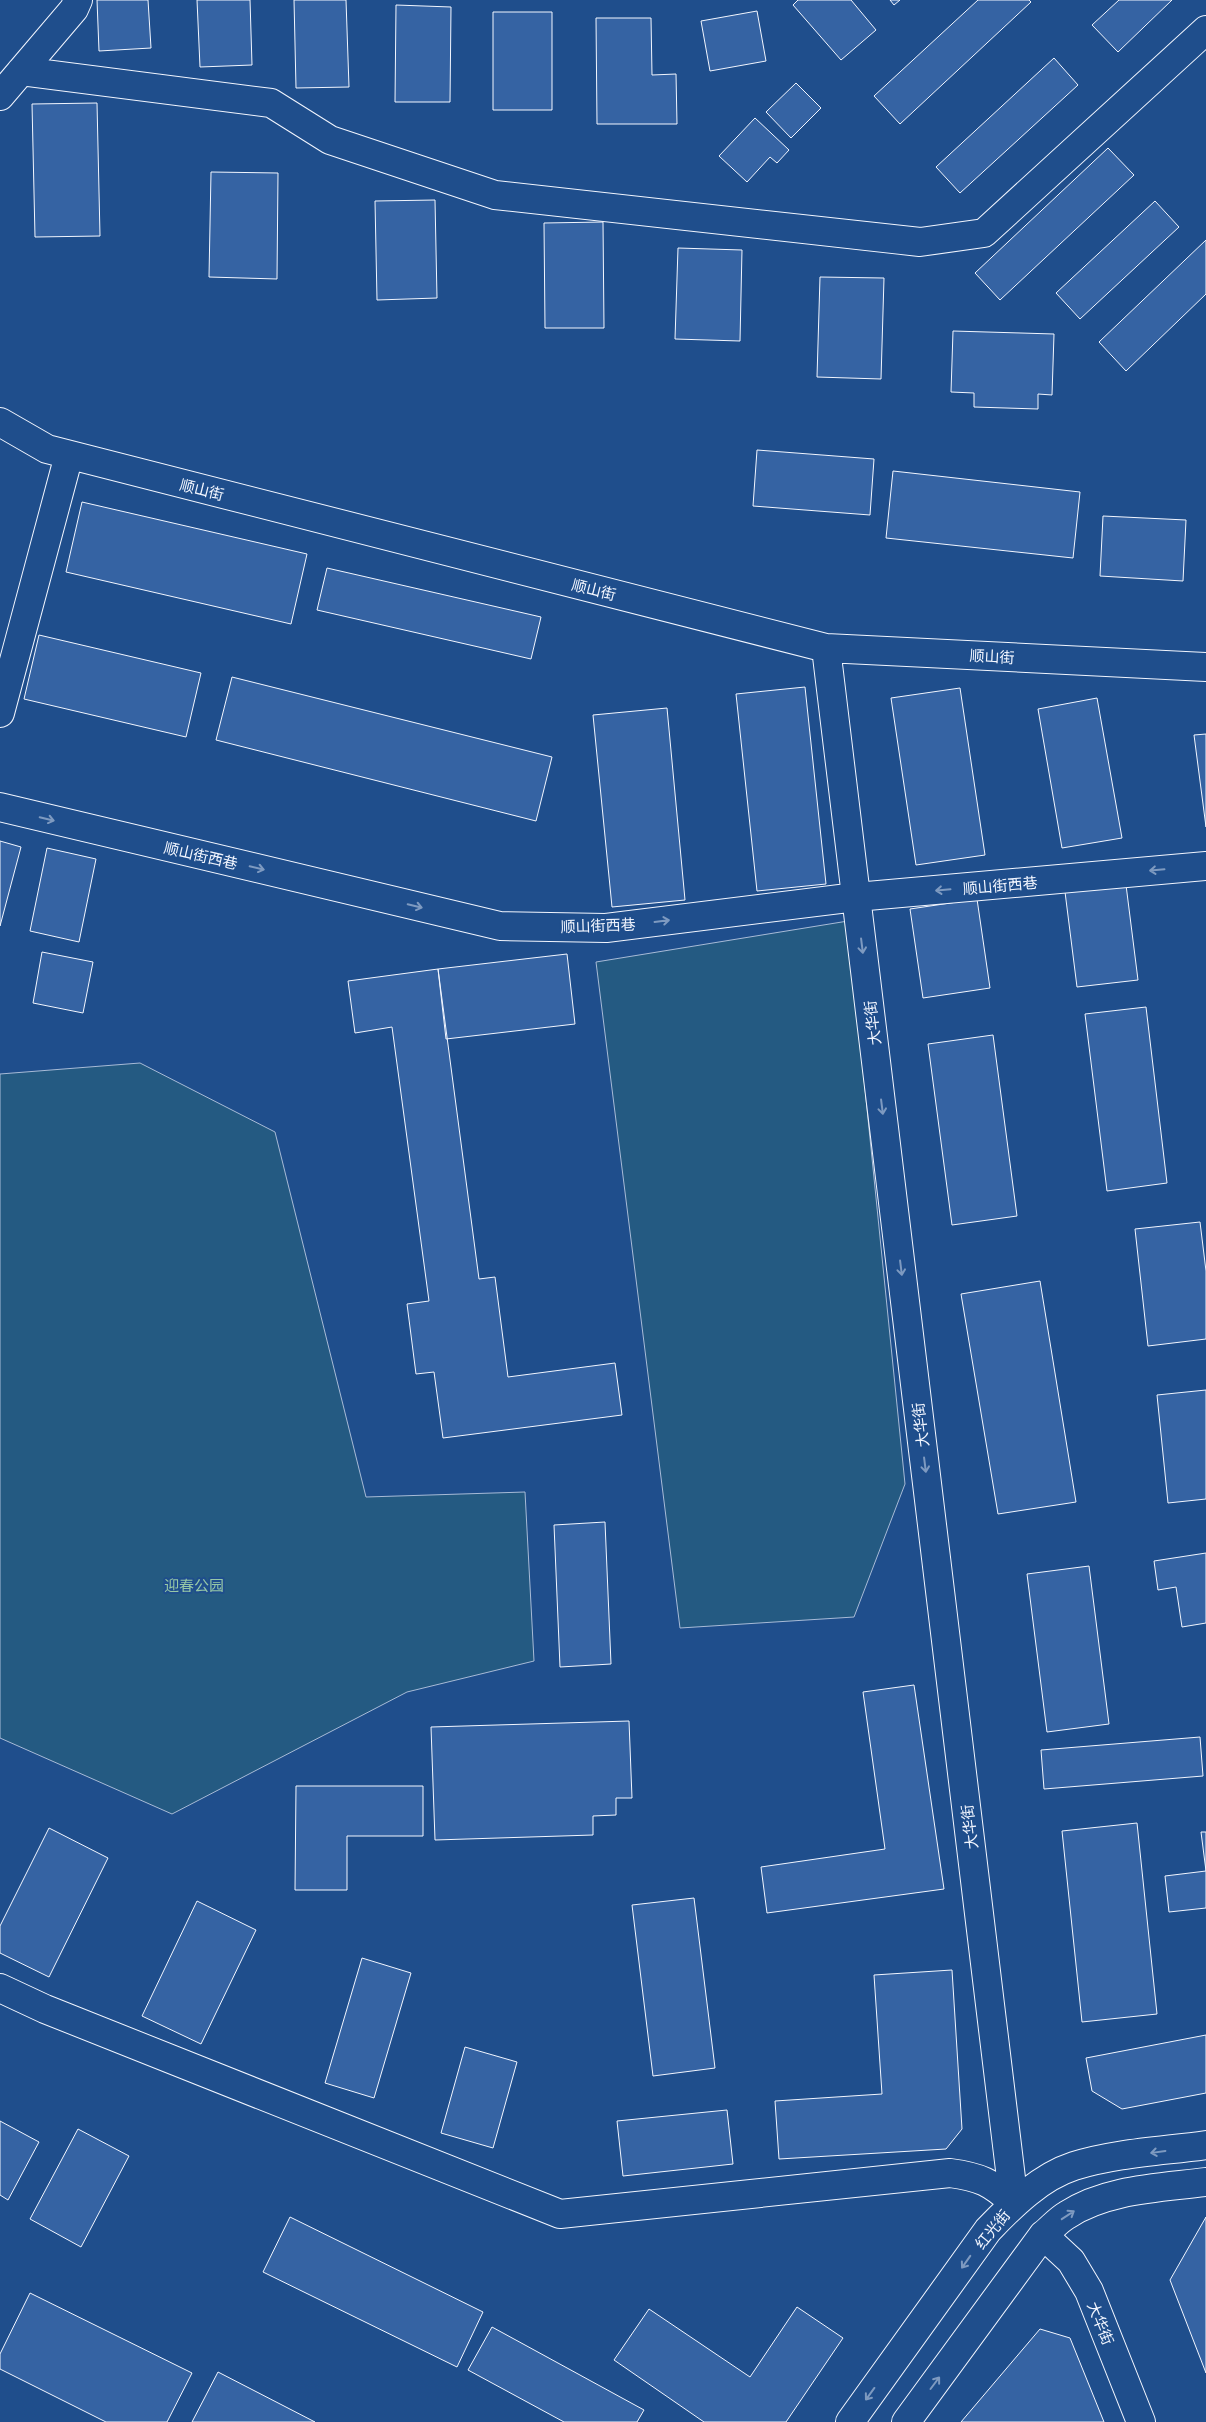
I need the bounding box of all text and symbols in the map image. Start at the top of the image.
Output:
street label: 顺山街 [178,475,226,503]
street label: 顺山街 [570,575,618,603]
street label: 顺山街 [969,646,1015,666]
one-way arrow [39,815,55,824]
street label: 顺山街西巷 [162,838,240,872]
one-way arrow [248,864,264,873]
one-way arrow [1150,866,1166,875]
street label: 顺山街西巷 [962,873,1038,897]
one-way arrow [936,885,952,894]
one-way arrow [406,902,422,911]
street label: 顺山街西巷 [560,915,636,935]
one-way arrow [654,916,670,926]
one-way arrow [857,938,867,954]
street label: 大华街 [860,1000,884,1046]
one-way arrow [877,1099,887,1115]
one-way arrow [896,1260,906,1276]
street label: 大华街 [908,1402,932,1448]
one-way arrow [920,1456,930,1472]
park label: 迎春公园 [164,1576,224,1594]
street label: 大华街 [957,1804,981,1850]
one-way arrow [1150,2147,1166,2157]
street label: 红光街 [971,2206,1013,2252]
one-way arrow [1060,2210,1074,2220]
one-way arrow [961,2255,971,2269]
street label: 大华街 [1084,2299,1118,2347]
one-way arrow [930,2376,940,2390]
one-way arrow [865,2387,875,2401]

